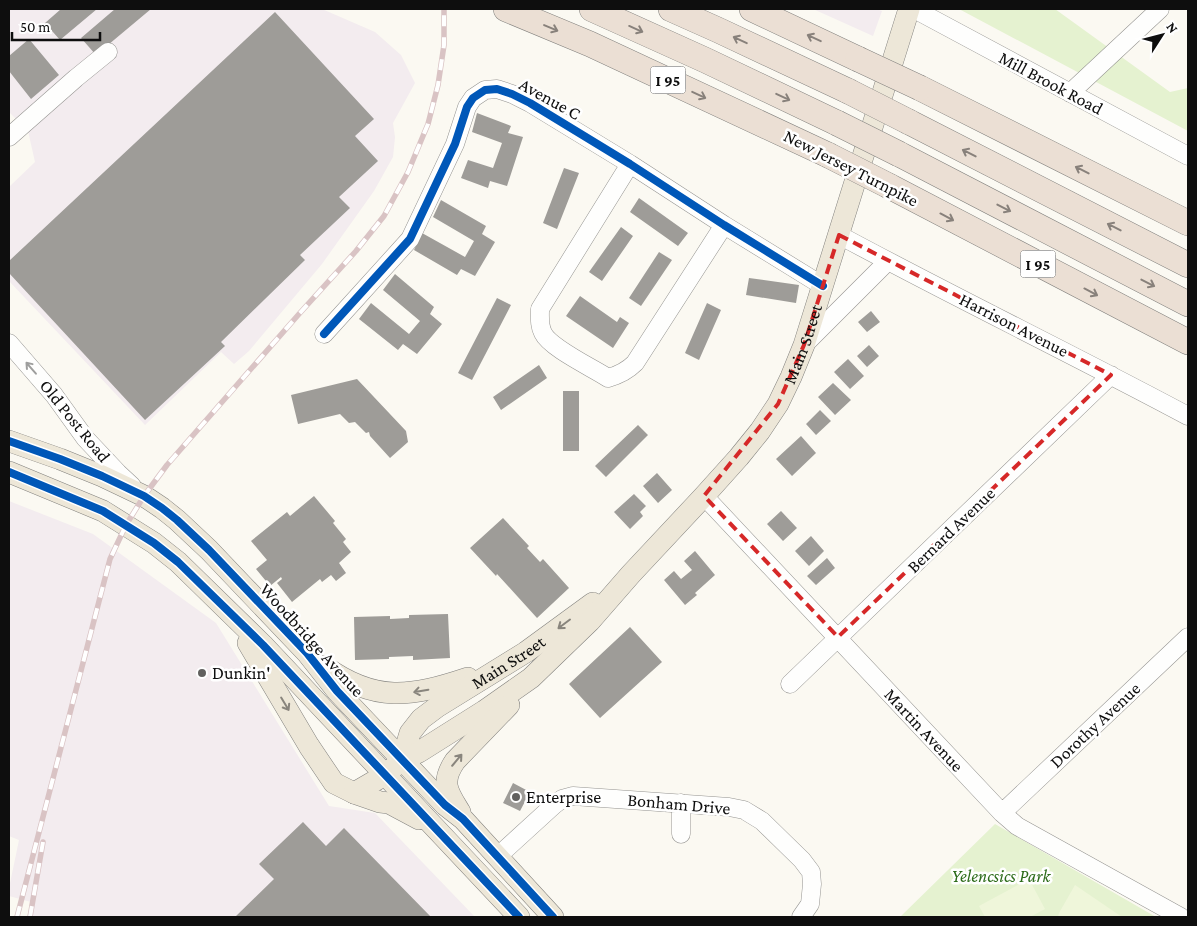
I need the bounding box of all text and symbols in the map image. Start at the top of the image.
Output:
scale bar [12,10,100,42]
north arrow [1137,10,1187,60]
text: 50 m [20,19,50,35]
text: N [1163,19,1182,36]
one-way arrow [543,23,558,33]
one-way arrow [628,25,643,34]
one-way arrow [807,33,822,42]
one-way arrow [733,35,748,45]
street label: Mill Brook Road [996,47,1107,119]
road number: I 95 [650,66,686,94]
street label: Avenue C [516,74,584,124]
one-way arrow [692,90,707,100]
one-way arrow [775,93,790,103]
street label: New Jersey Turnpike [780,125,922,211]
one-way arrow [962,148,977,157]
one-way arrow [1075,165,1090,174]
one-way arrow [996,204,1011,213]
one-way arrow [940,212,955,222]
one-way arrow [1107,222,1122,231]
road number: I 95 [1020,250,1056,278]
one-way arrow [1141,278,1156,288]
one-way arrow [1084,287,1099,297]
street label: Harrison Avenue [956,289,1072,361]
street label: Main Street [779,301,826,387]
one-way arrow [26,361,37,374]
street label: Old Post Road [36,376,115,467]
street label: Bernard Avenue [903,483,999,577]
street label: Woodbridge Avenue [256,579,368,701]
one-way arrow [558,619,571,630]
street label: Main Street [468,631,550,693]
place label: Dunkin' [212,663,270,683]
marker: Dunkin' [196,667,208,679]
street label: Dorothy Avenue [1046,678,1144,772]
street label: Martin Avenue [880,684,968,776]
one-way arrow [413,687,429,697]
one-way arrow [280,697,290,711]
one-way arrow [451,754,462,767]
place label: Enterprise [526,787,601,807]
street label: Bonham Drive [627,790,731,818]
marker: Enterprise [510,791,522,803]
park label: Yelencsics Park [952,866,1051,886]

